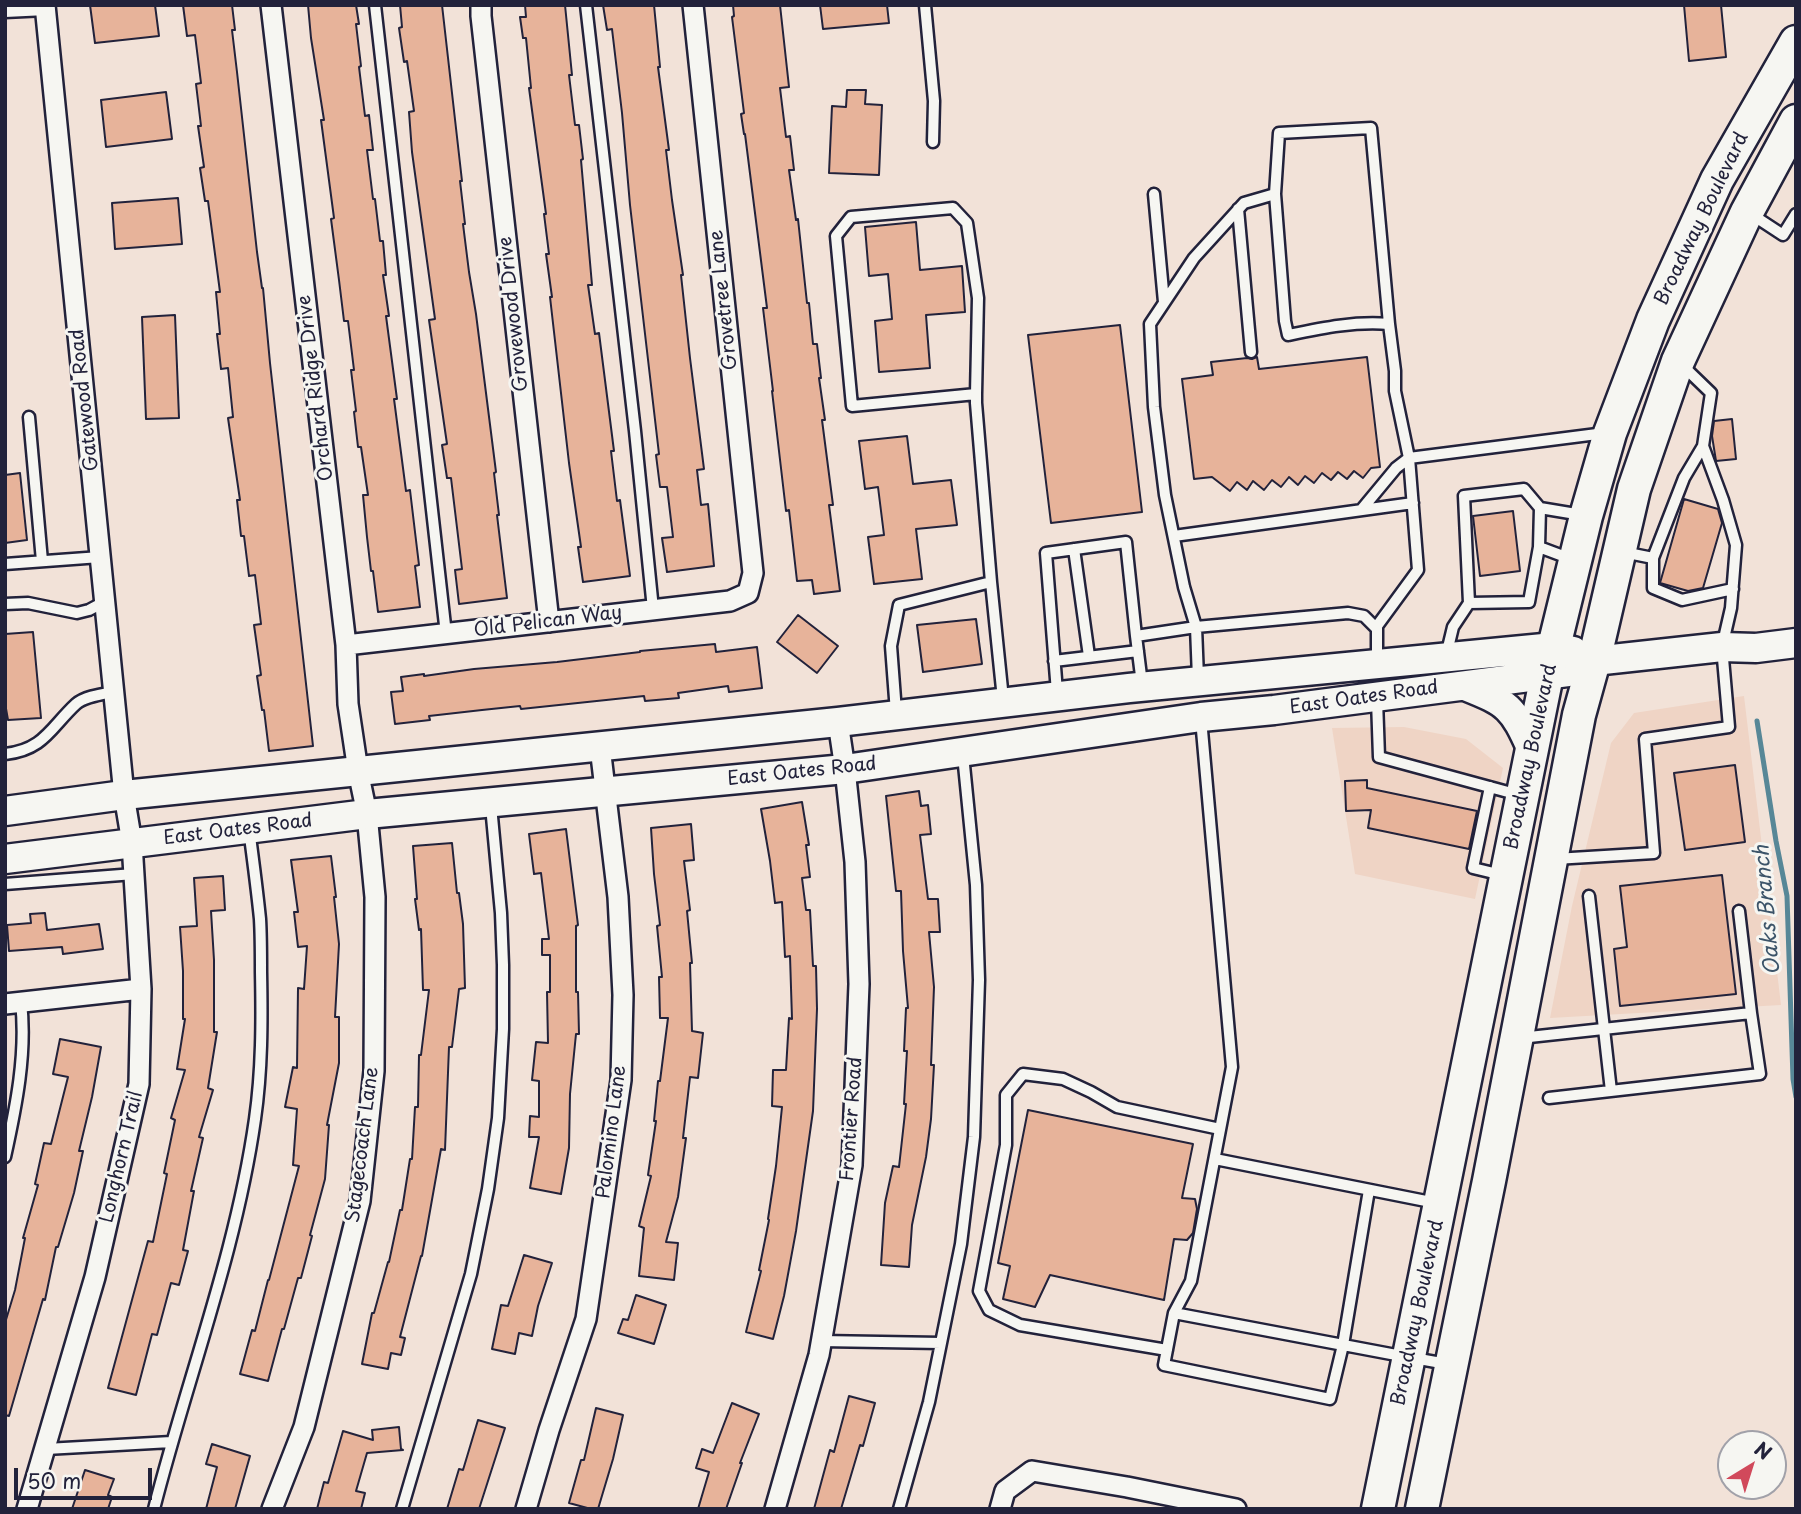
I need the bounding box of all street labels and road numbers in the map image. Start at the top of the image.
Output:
street label: Broadway Boulevard [1650,129,1754,309]
street label: Grovetree Lane [705,229,743,371]
street label: Grovewood Drive [495,235,533,393]
street label: Orchard Ridge Drive [293,294,339,482]
street label: Gatewood Road [66,328,104,472]
street label: Old Pelican Way [472,602,624,642]
street label: Broadway Boulevard [1500,662,1562,852]
street label: East Oates Road [1288,676,1440,720]
street label: East Oates Road [726,753,878,791]
street label: East Oates Road [162,810,314,850]
street label: Frontier Road [836,1056,868,1182]
street label: Palomino Lane [593,1064,631,1200]
street label: Stagecoach Lane [342,1066,384,1224]
street label: Longhorn Trail [96,1089,148,1225]
street label: Broadway Boulevard [1387,1218,1449,1408]

